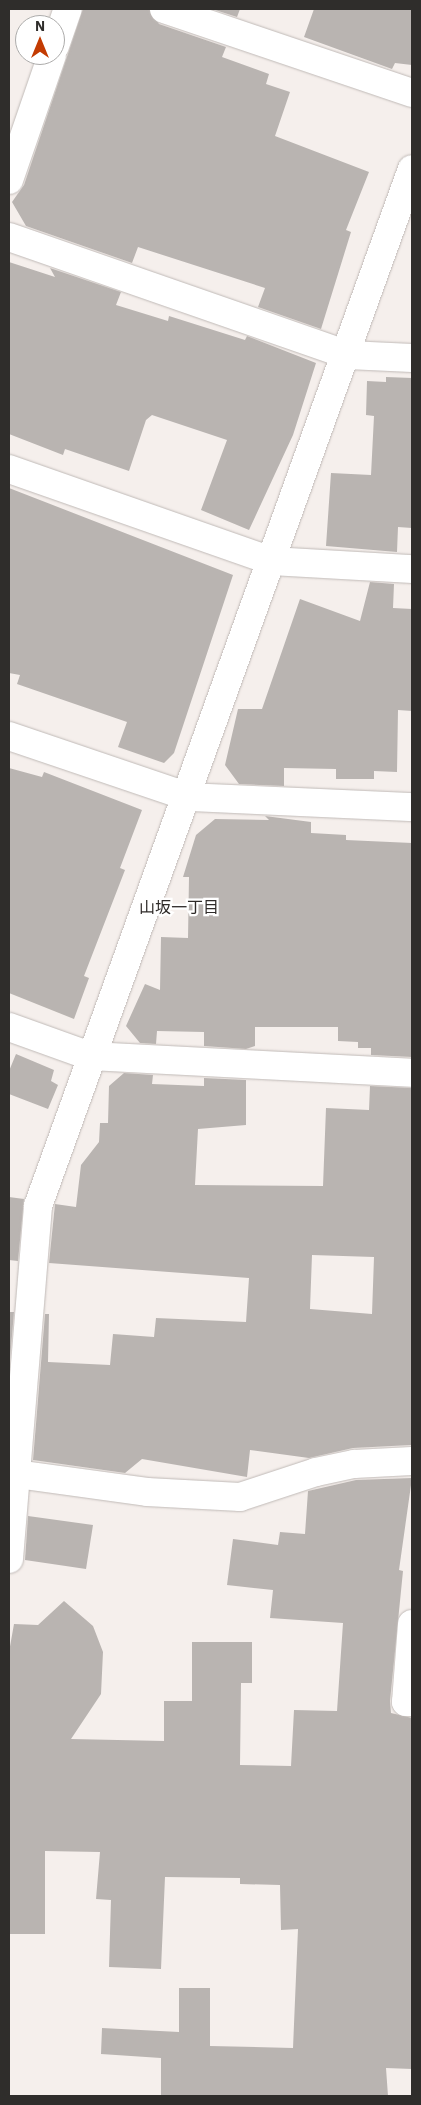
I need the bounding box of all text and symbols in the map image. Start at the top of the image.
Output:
north arrow [15,15,65,65]
text: N [35,17,45,35]
district label: 山坂一丁目 [139,897,219,917]

